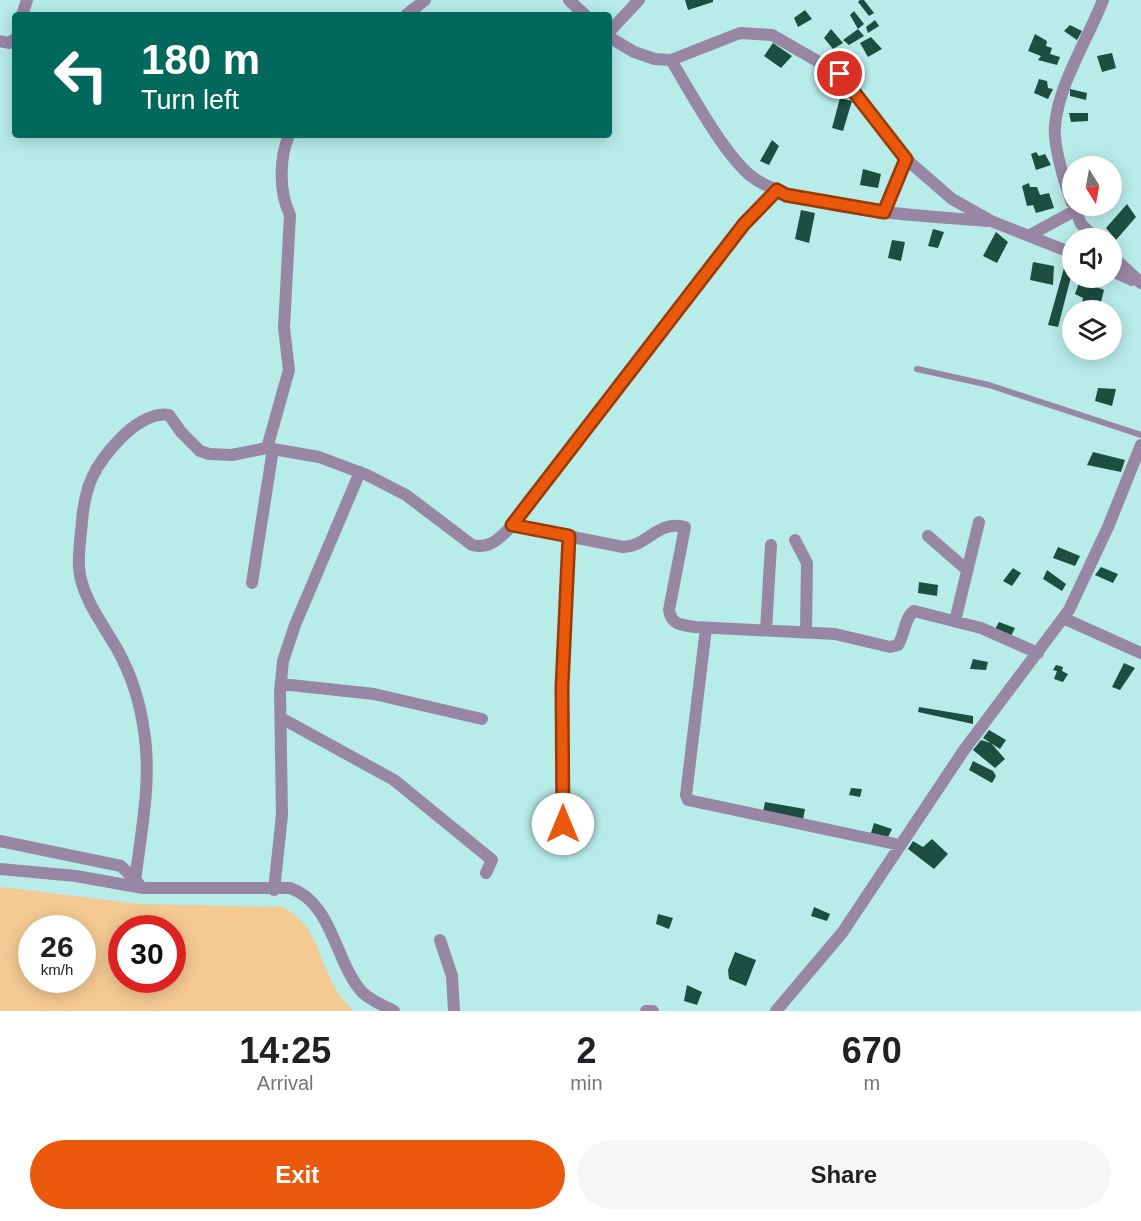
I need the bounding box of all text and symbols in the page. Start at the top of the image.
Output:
icon: left [42,36,120,114]
text: 180 m [141,36,260,83]
pin [814,48,865,99]
icon: arrive [823,57,856,90]
text: Turn left [141,85,239,115]
north arrow [1062,156,1122,216]
map controls [1062,156,1122,360]
button: sound [1062,228,1122,288]
button: layers [1062,300,1122,360]
position arrow [531,792,595,856]
speed limit sign: 30 [108,915,186,993]
text: 26 [40,930,74,963]
text: km/h [41,961,73,978]
text: 14:25 [239,1030,331,1071]
text: 2 [576,1030,596,1071]
text: 670 [842,1030,902,1071]
text: Arrival [257,1072,314,1094]
text: min [570,1072,603,1094]
text: m [863,1072,880,1094]
button: Exit [30,1140,565,1209]
button: Share [577,1140,1111,1209]

